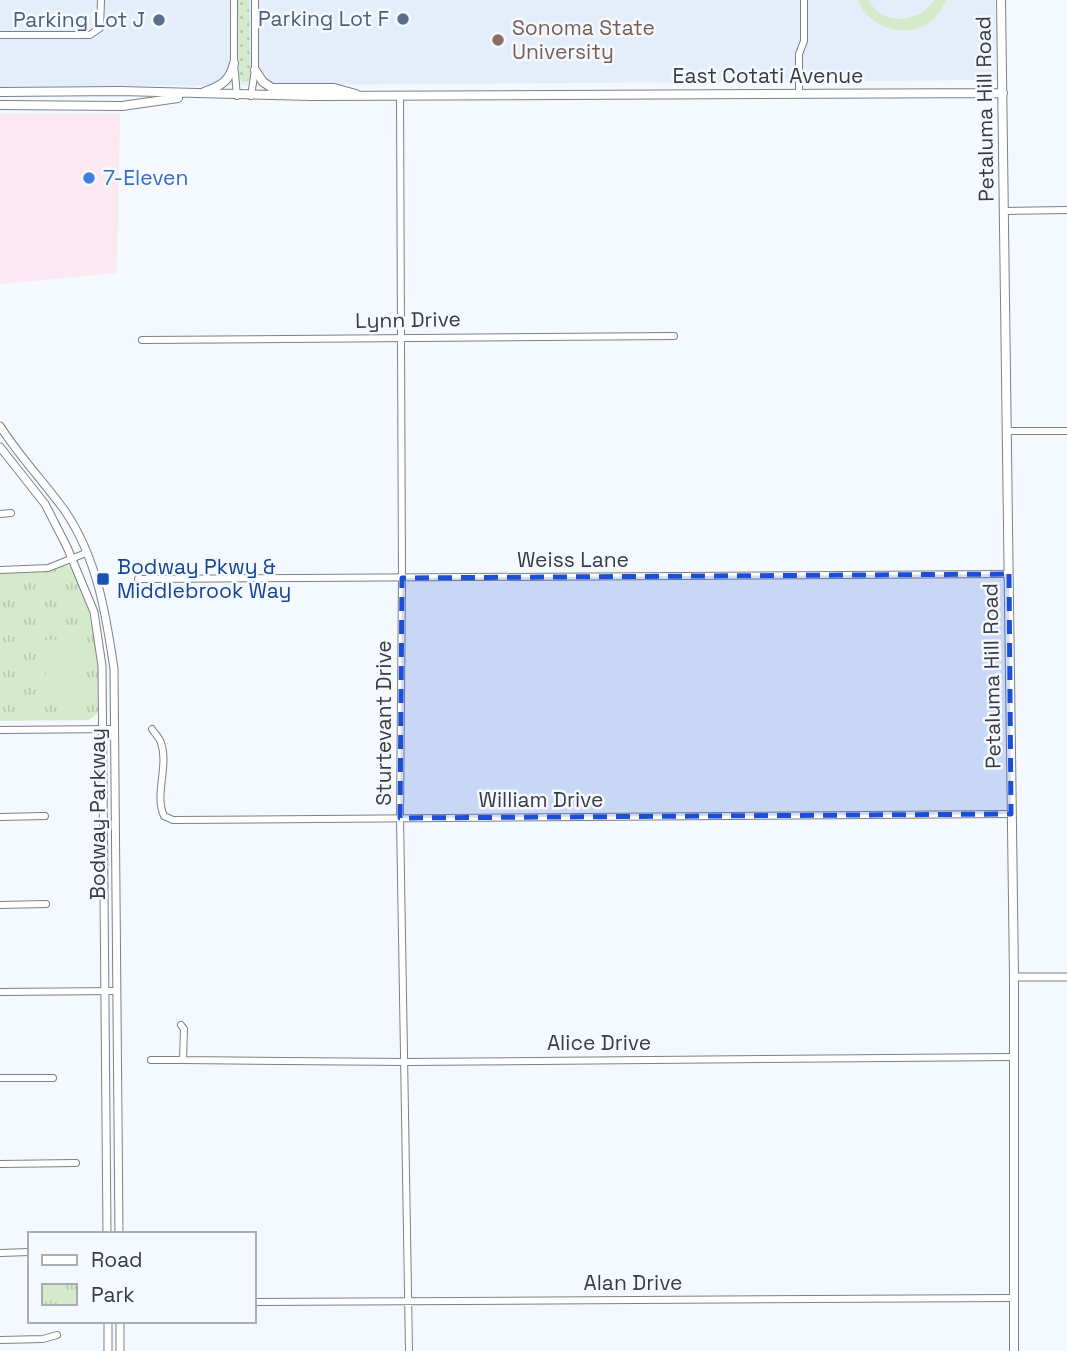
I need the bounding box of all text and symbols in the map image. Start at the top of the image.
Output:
place label: Parking Lot F [258,5,389,32]
place label: Parking Lot J [13,6,145,33]
marker: Parking Lot F [395,11,411,27]
marker: Parking Lot J [151,12,167,28]
place label: Sonoma State University [512,14,655,65]
street label: Petaluma Hill Road [969,16,1000,202]
marker: Sonoma State University [490,32,506,48]
street label: East Cotati Avenue [673,62,863,89]
place label: 7-Eleven [103,164,188,191]
marker: 7-Eleven [81,170,97,186]
street label: Lynn Drive [355,305,461,334]
street label: Weiss Lane [517,546,629,573]
place label: Bodway Pkwy & Middlebrook Way [117,553,291,604]
marker: Bodway Pkwy & Middlebrook Way [95,571,111,587]
street label: Petaluma Hill Road [976,583,1007,769]
street label: Sturtevant Drive [370,640,397,806]
street label: Bodway Parkway [84,728,111,900]
street label: William Drive [479,786,603,813]
street label: Alice Drive [547,1029,651,1056]
legend [28,1232,256,1323]
text: Road [91,1246,143,1273]
street label: Alan Drive [583,1269,683,1296]
text: Park [91,1281,135,1308]

